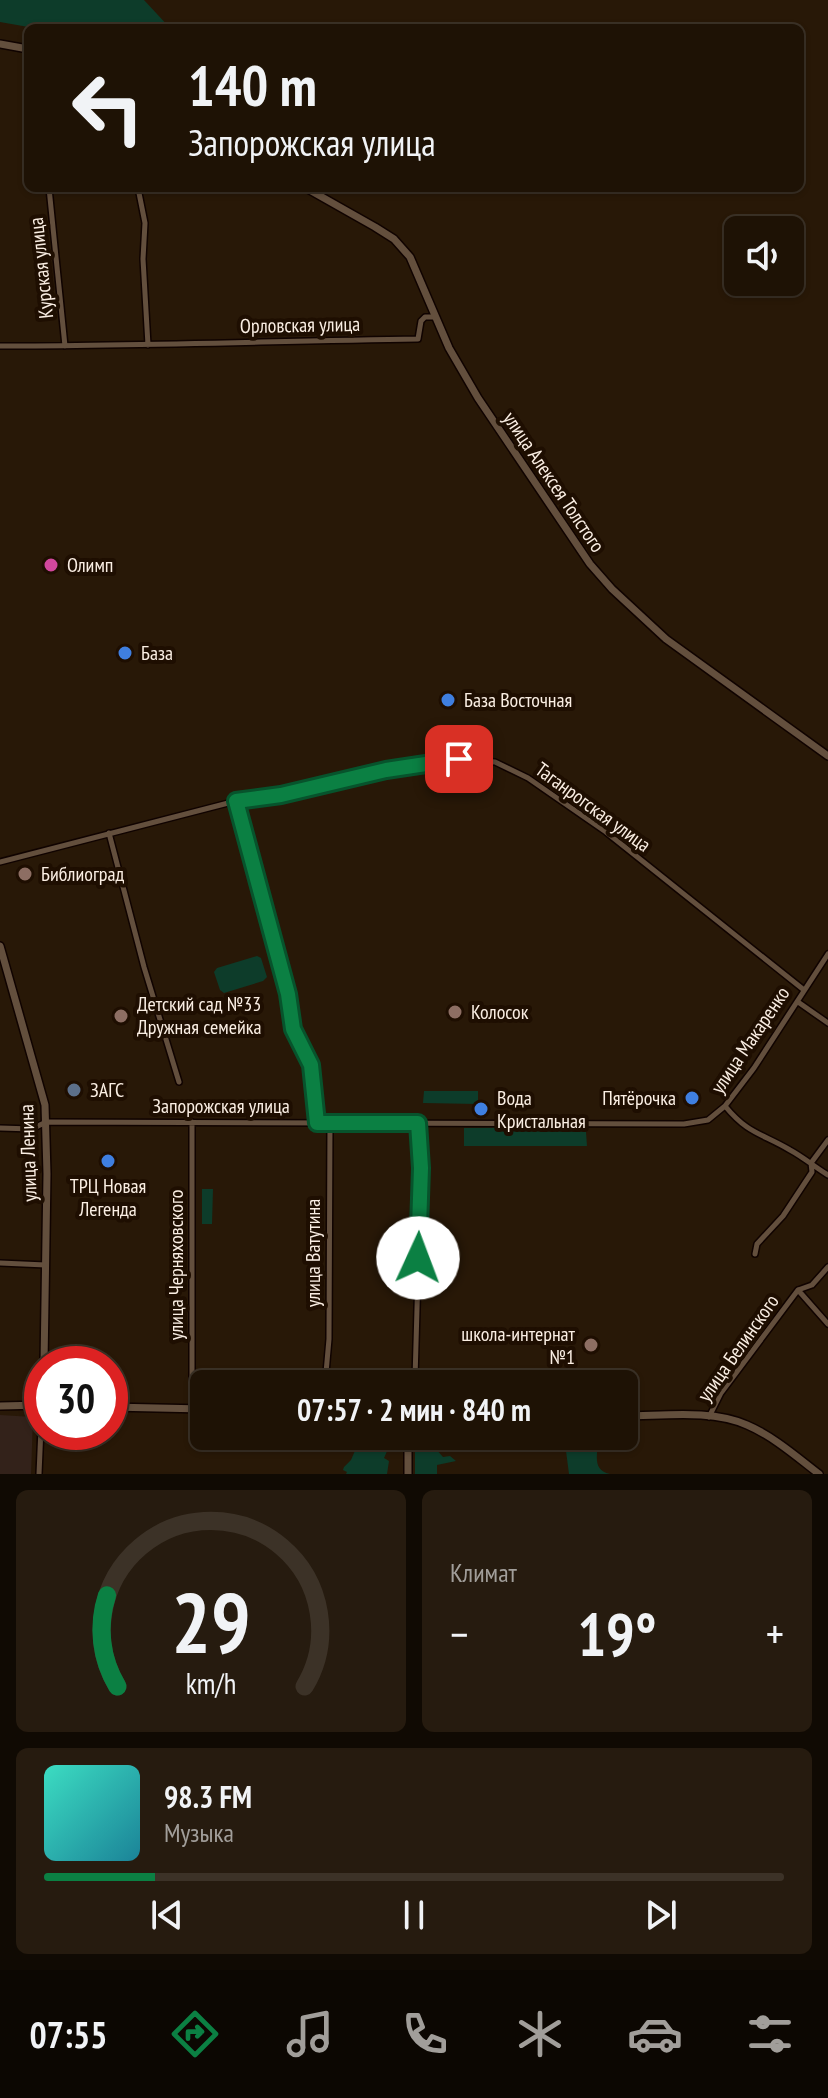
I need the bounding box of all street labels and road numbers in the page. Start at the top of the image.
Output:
street label: Курская улица [23,216,59,320]
street label: Орловская улица [240,311,360,339]
street label: улица Алексея Толстого [497,407,611,557]
street label: Таганрогская улица [530,756,656,858]
street label: улица Макаренко [705,981,795,1099]
street label: Запорожская улица [152,1093,290,1119]
street label: улица Ленина [13,1104,43,1202]
street label: улица Черняховского [163,1190,189,1340]
street label: улица Ватутина [300,1199,326,1307]
street label: улица Белинского [691,1289,785,1407]

